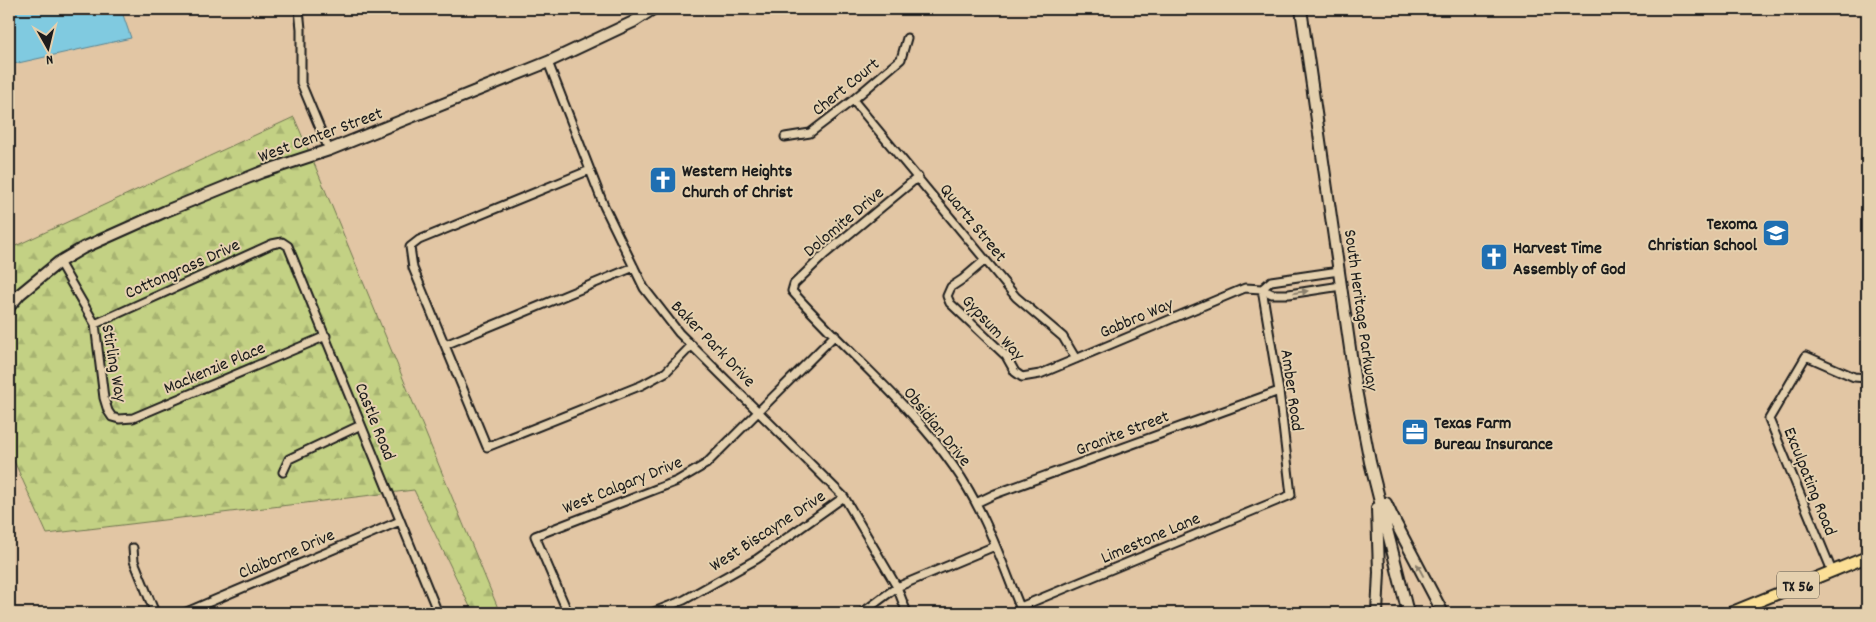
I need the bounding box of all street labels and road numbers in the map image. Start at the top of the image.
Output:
street label: Chert Court [807,53,886,123]
street label: West Center Street [255,102,387,170]
street label: Quartz Street [933,179,1012,269]
street label: Dolomite Drive [799,182,890,264]
street label: South Heritage Parkway [1336,228,1383,393]
street label: Cottongrass Drive [122,234,245,307]
street label: Gypsum Way [955,290,1030,368]
street label: Gabbro Way [1096,292,1178,346]
street label: Baker Park Drive [664,296,760,394]
street label: Stirling Way [93,323,132,405]
street label: Mackenzie Place [160,337,270,402]
street label: Amber Road [1272,348,1309,433]
street label: Castle Road [347,379,401,464]
street label: Obsidian Drive [896,382,976,473]
street label: Granite Street [1073,405,1174,464]
street label: Exculpating Road [1776,424,1842,540]
street label: West Calgary Drive [559,451,687,522]
street label: West Biscayne Drive [705,485,831,579]
street label: Limestone Lane [1098,507,1205,571]
street label: Claiborne Drive [235,524,339,587]
road number: TX 56 [1777,572,1819,598]

